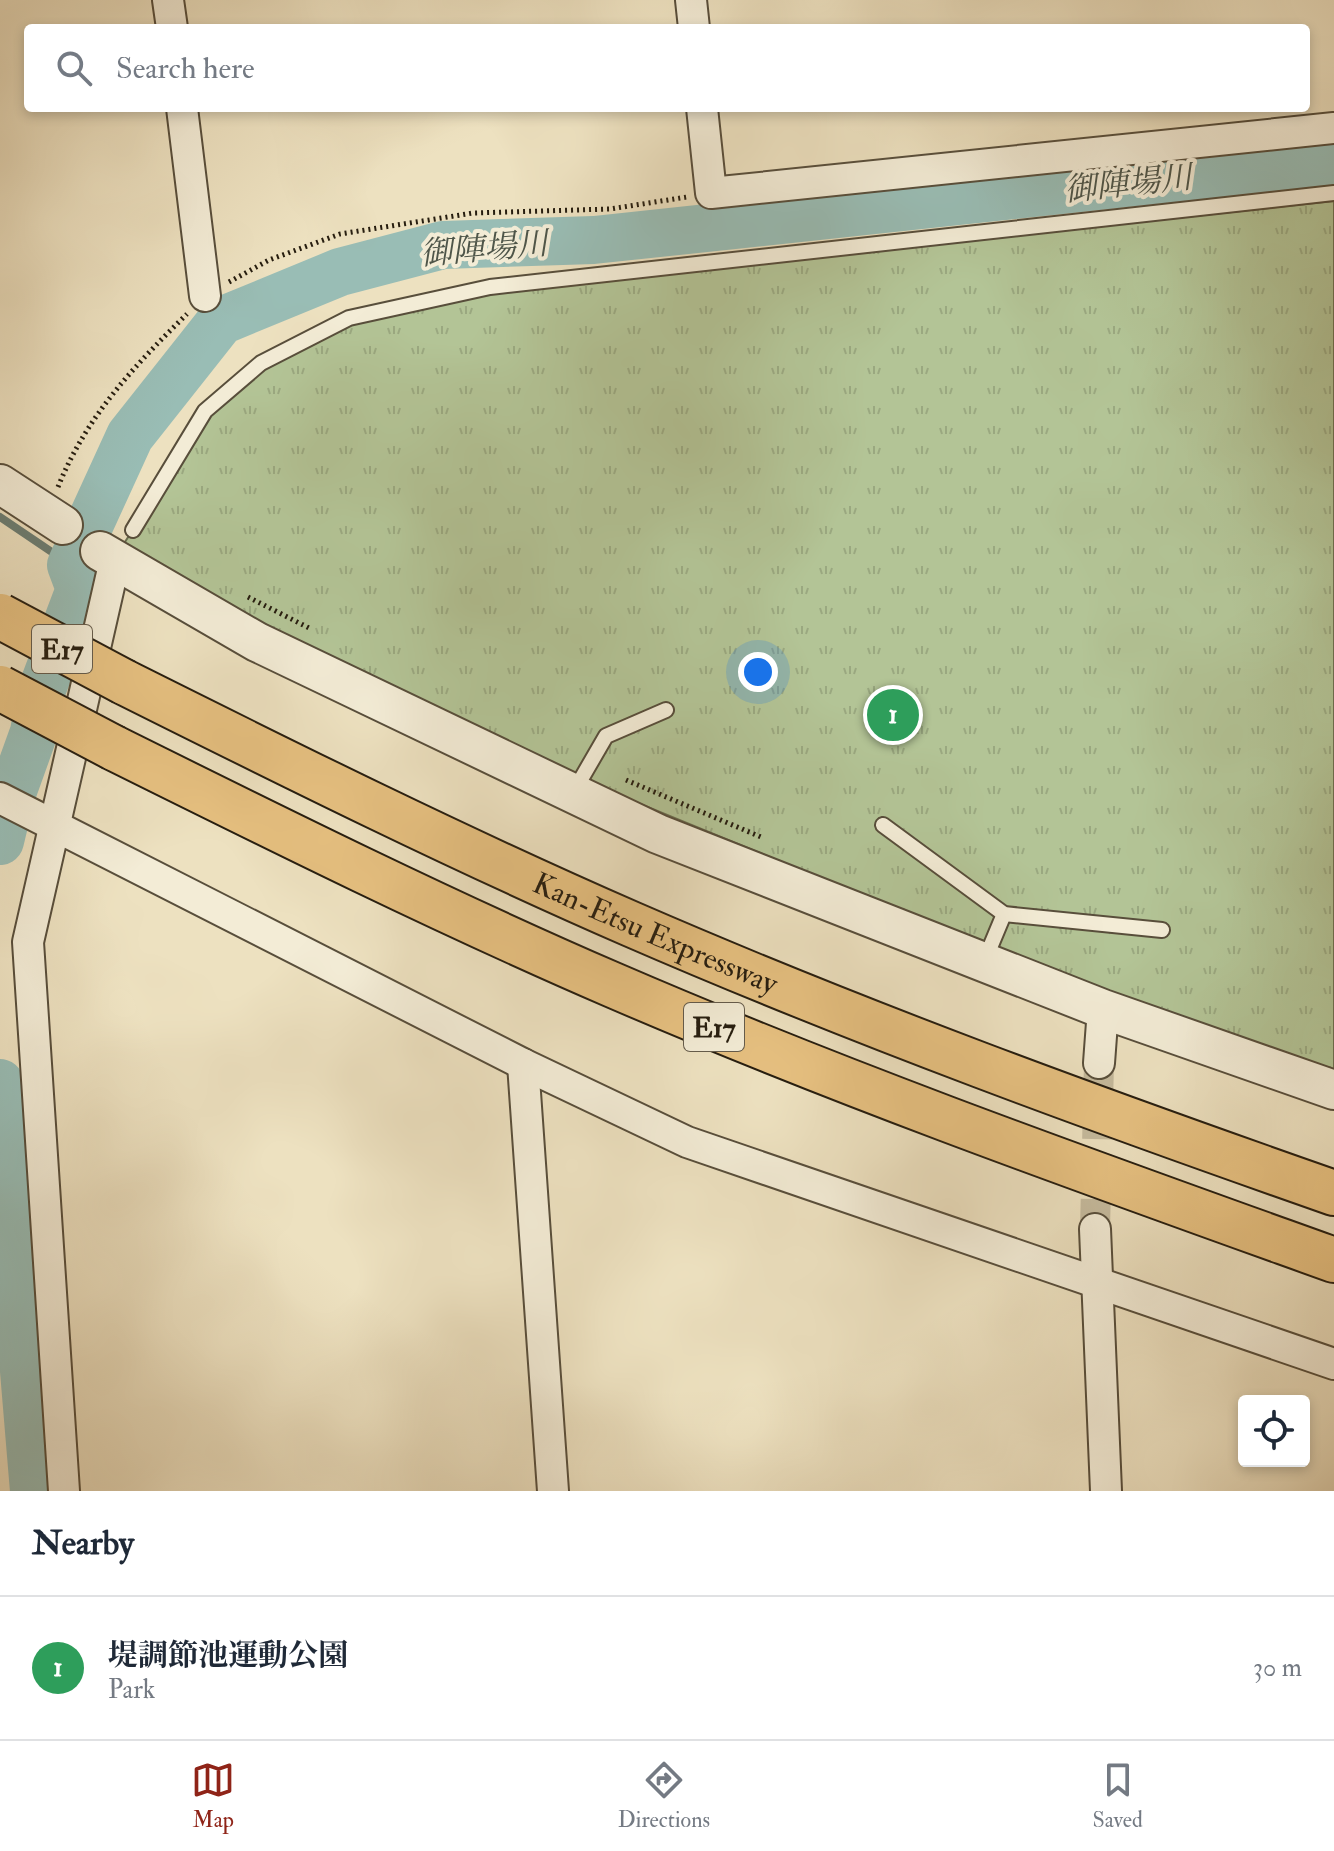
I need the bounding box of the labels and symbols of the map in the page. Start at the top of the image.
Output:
water label: 御陣場川 [1062,157,1197,211]
water label: 御陣場川 [419,223,553,274]
road number: E17 [32,625,92,673]
your location [738,652,778,692]
pin: 1 [867,685,919,745]
street label: Kan-Etsu Expressway [527,865,784,1003]
road number: E17 [684,1003,744,1051]

